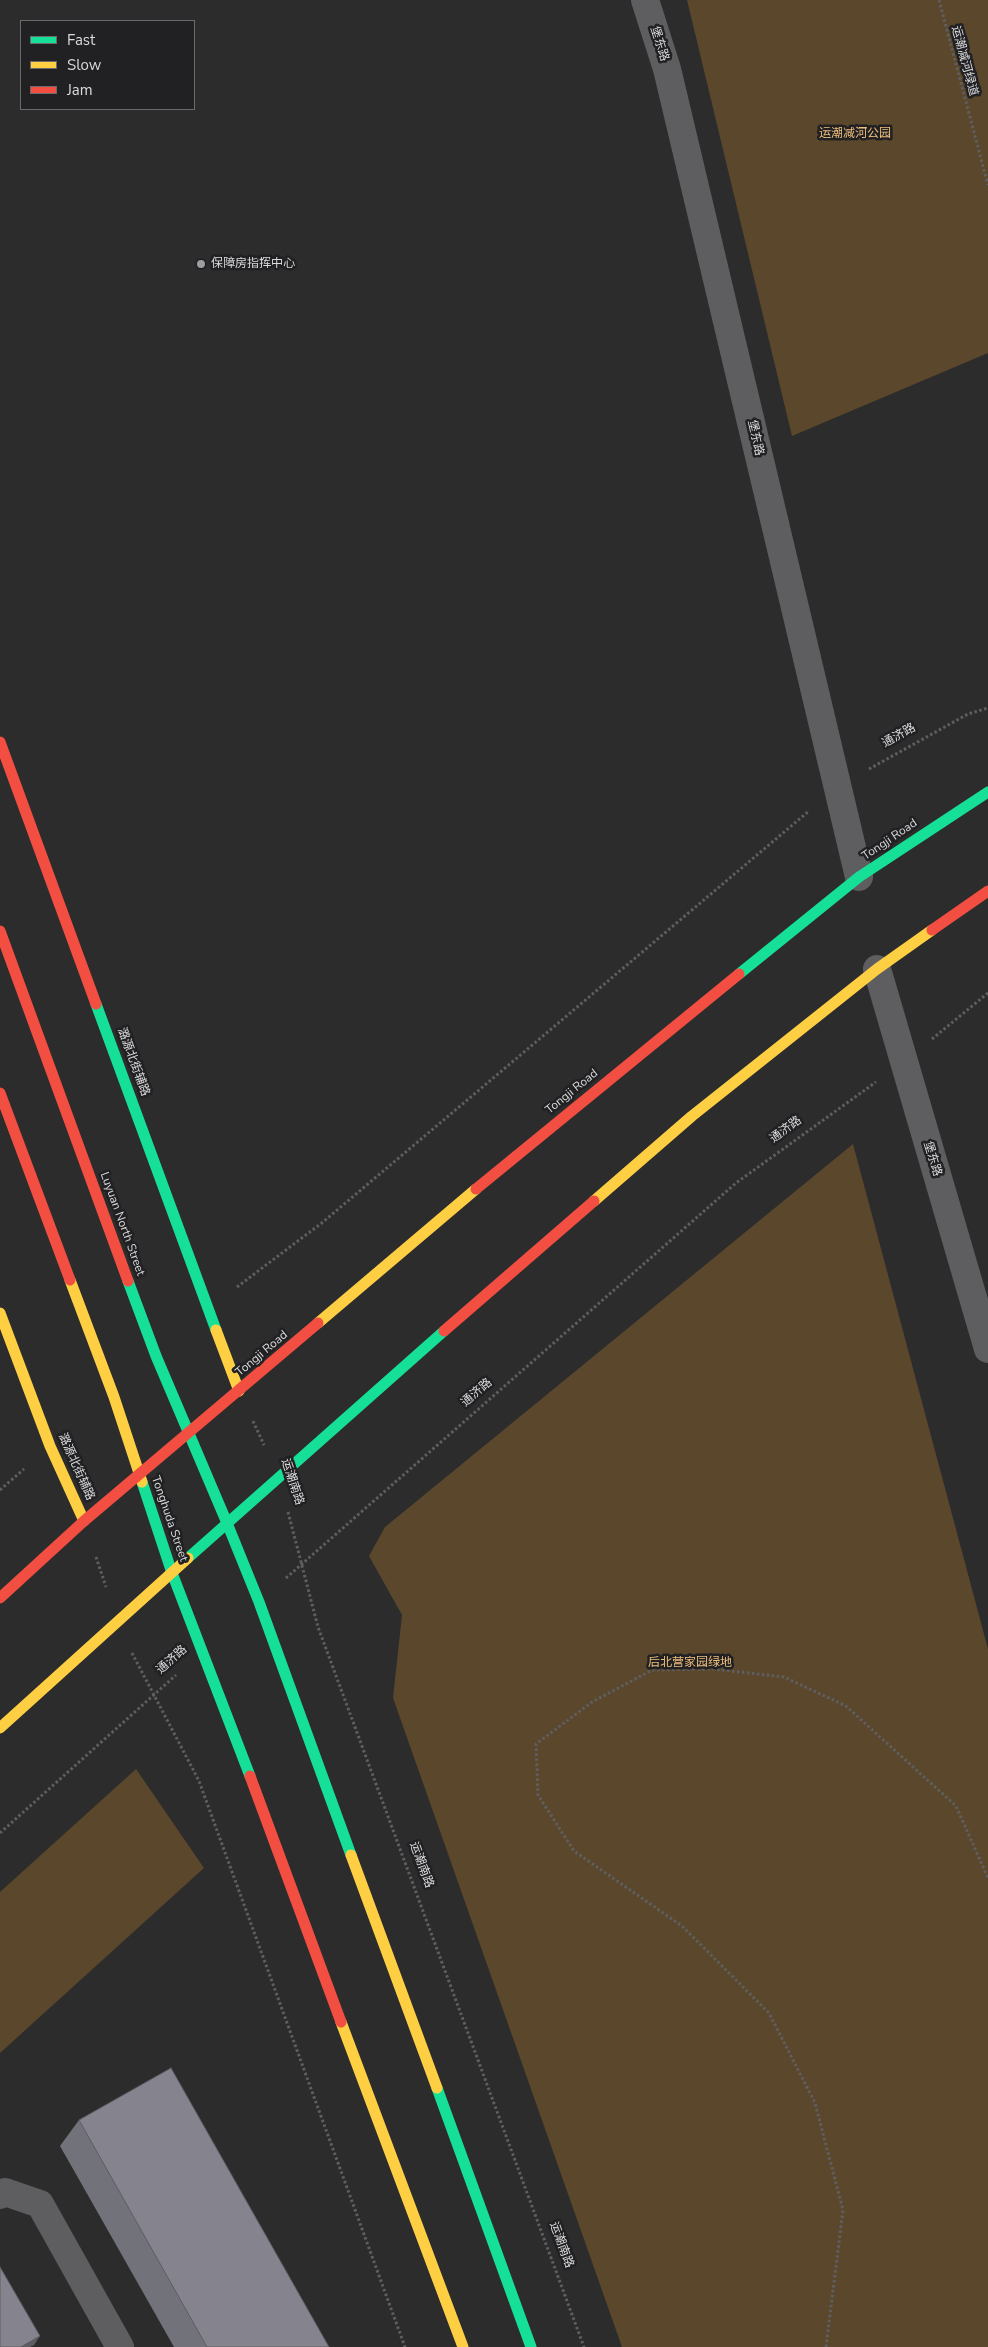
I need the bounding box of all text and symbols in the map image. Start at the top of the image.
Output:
legend [20,20,195,110]
street label: 运潮减河绿道 [948,24,980,98]
street label: 堡东路 [647,25,671,63]
text: Fast [67,30,95,50]
text: Slow [67,55,101,75]
text: Jam [67,80,93,100]
park label: 运潮减河公园 [819,127,891,141]
place label: 保障房指挥中心 [211,257,295,271]
marker: 保障房指挥中心 [195,258,207,270]
street label: 堡东路 [744,419,766,457]
street label: 通济路 [880,721,918,751]
street label: Tongji Road [860,816,920,864]
street label: 潞源北街辅路 [114,1026,152,1098]
street label: Tongji Road [543,1066,601,1118]
street label: 通济路 [767,1114,805,1146]
street label: 堡东路 [920,1140,944,1178]
street label: Luyuan North Street [97,1170,147,1278]
street label: Tongji Road [233,1328,291,1380]
street label: 通济路 [459,1376,495,1410]
street label: 潞源北街辅路 [55,1431,97,1503]
street label: 运潮南路 [278,1457,306,1507]
street label: Tonghuda Street [148,1474,190,1564]
street label: 通济路 [154,1643,190,1677]
park label: 后北营家园绿地 [648,1656,732,1670]
street label: 运潮南路 [406,1840,436,1890]
street label: 运潮南路 [546,2220,576,2270]

